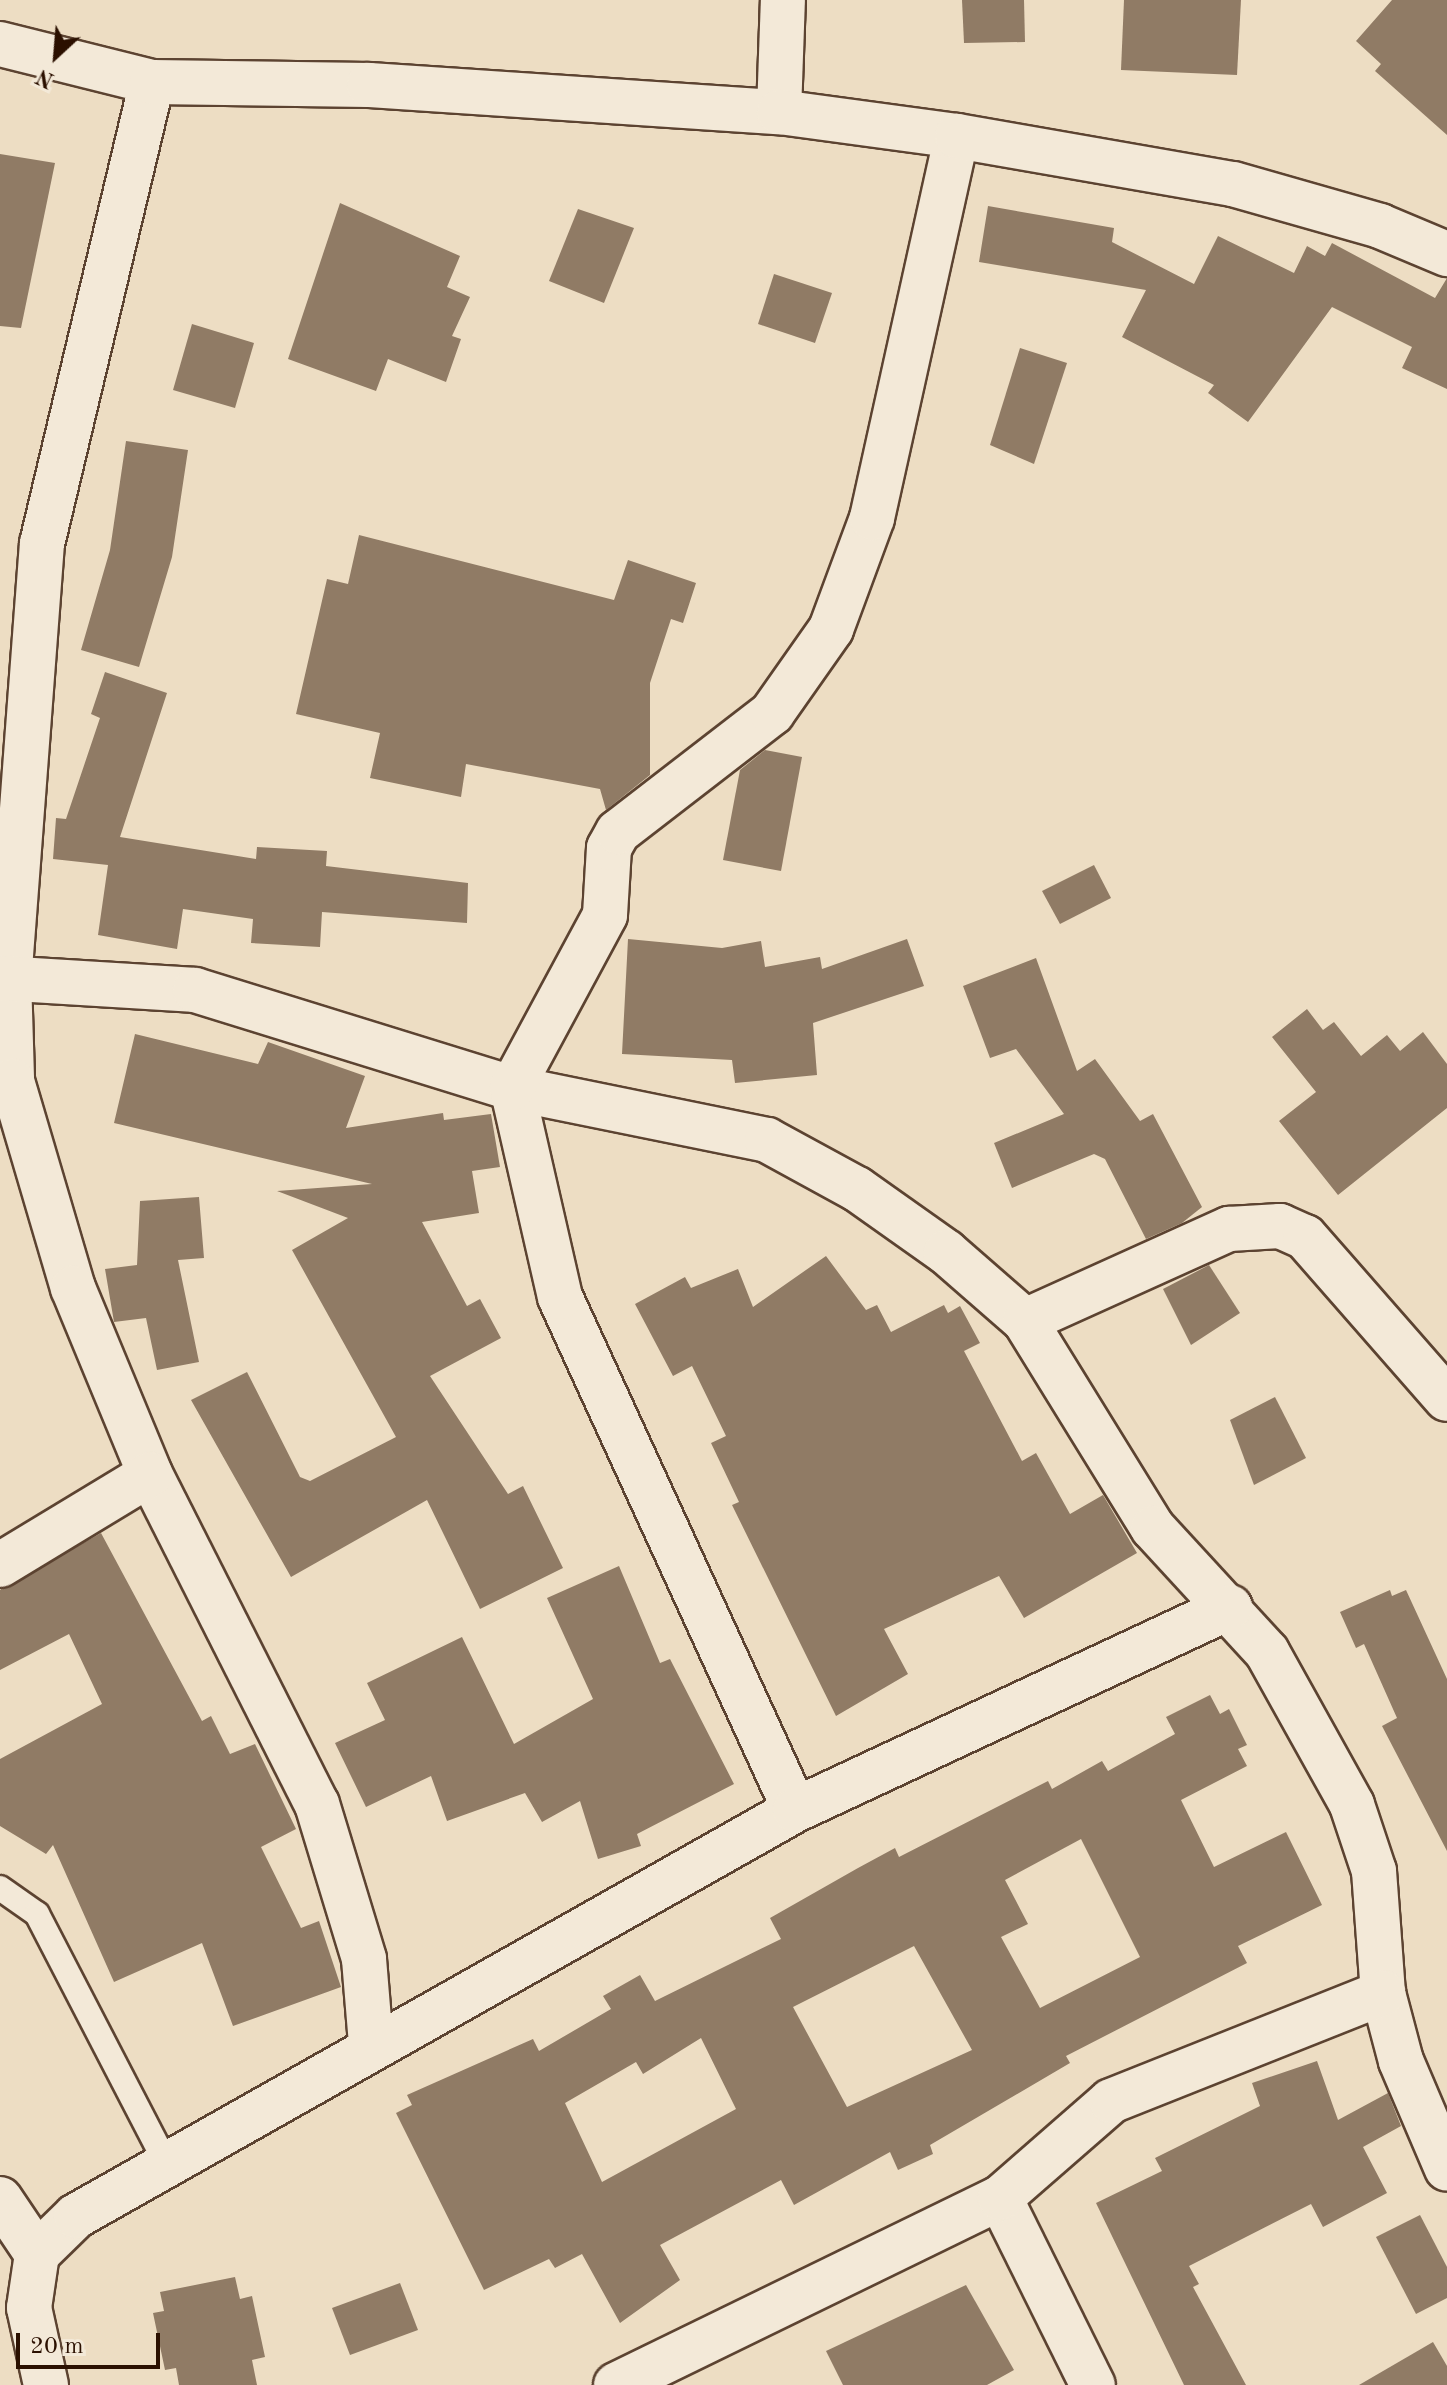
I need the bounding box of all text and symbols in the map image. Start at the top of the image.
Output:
north arrow [16,16,96,96]
text: N [33,64,58,91]
scale bar [20,2317,164,2367]
text: 20 m [30,2335,84,2359]

